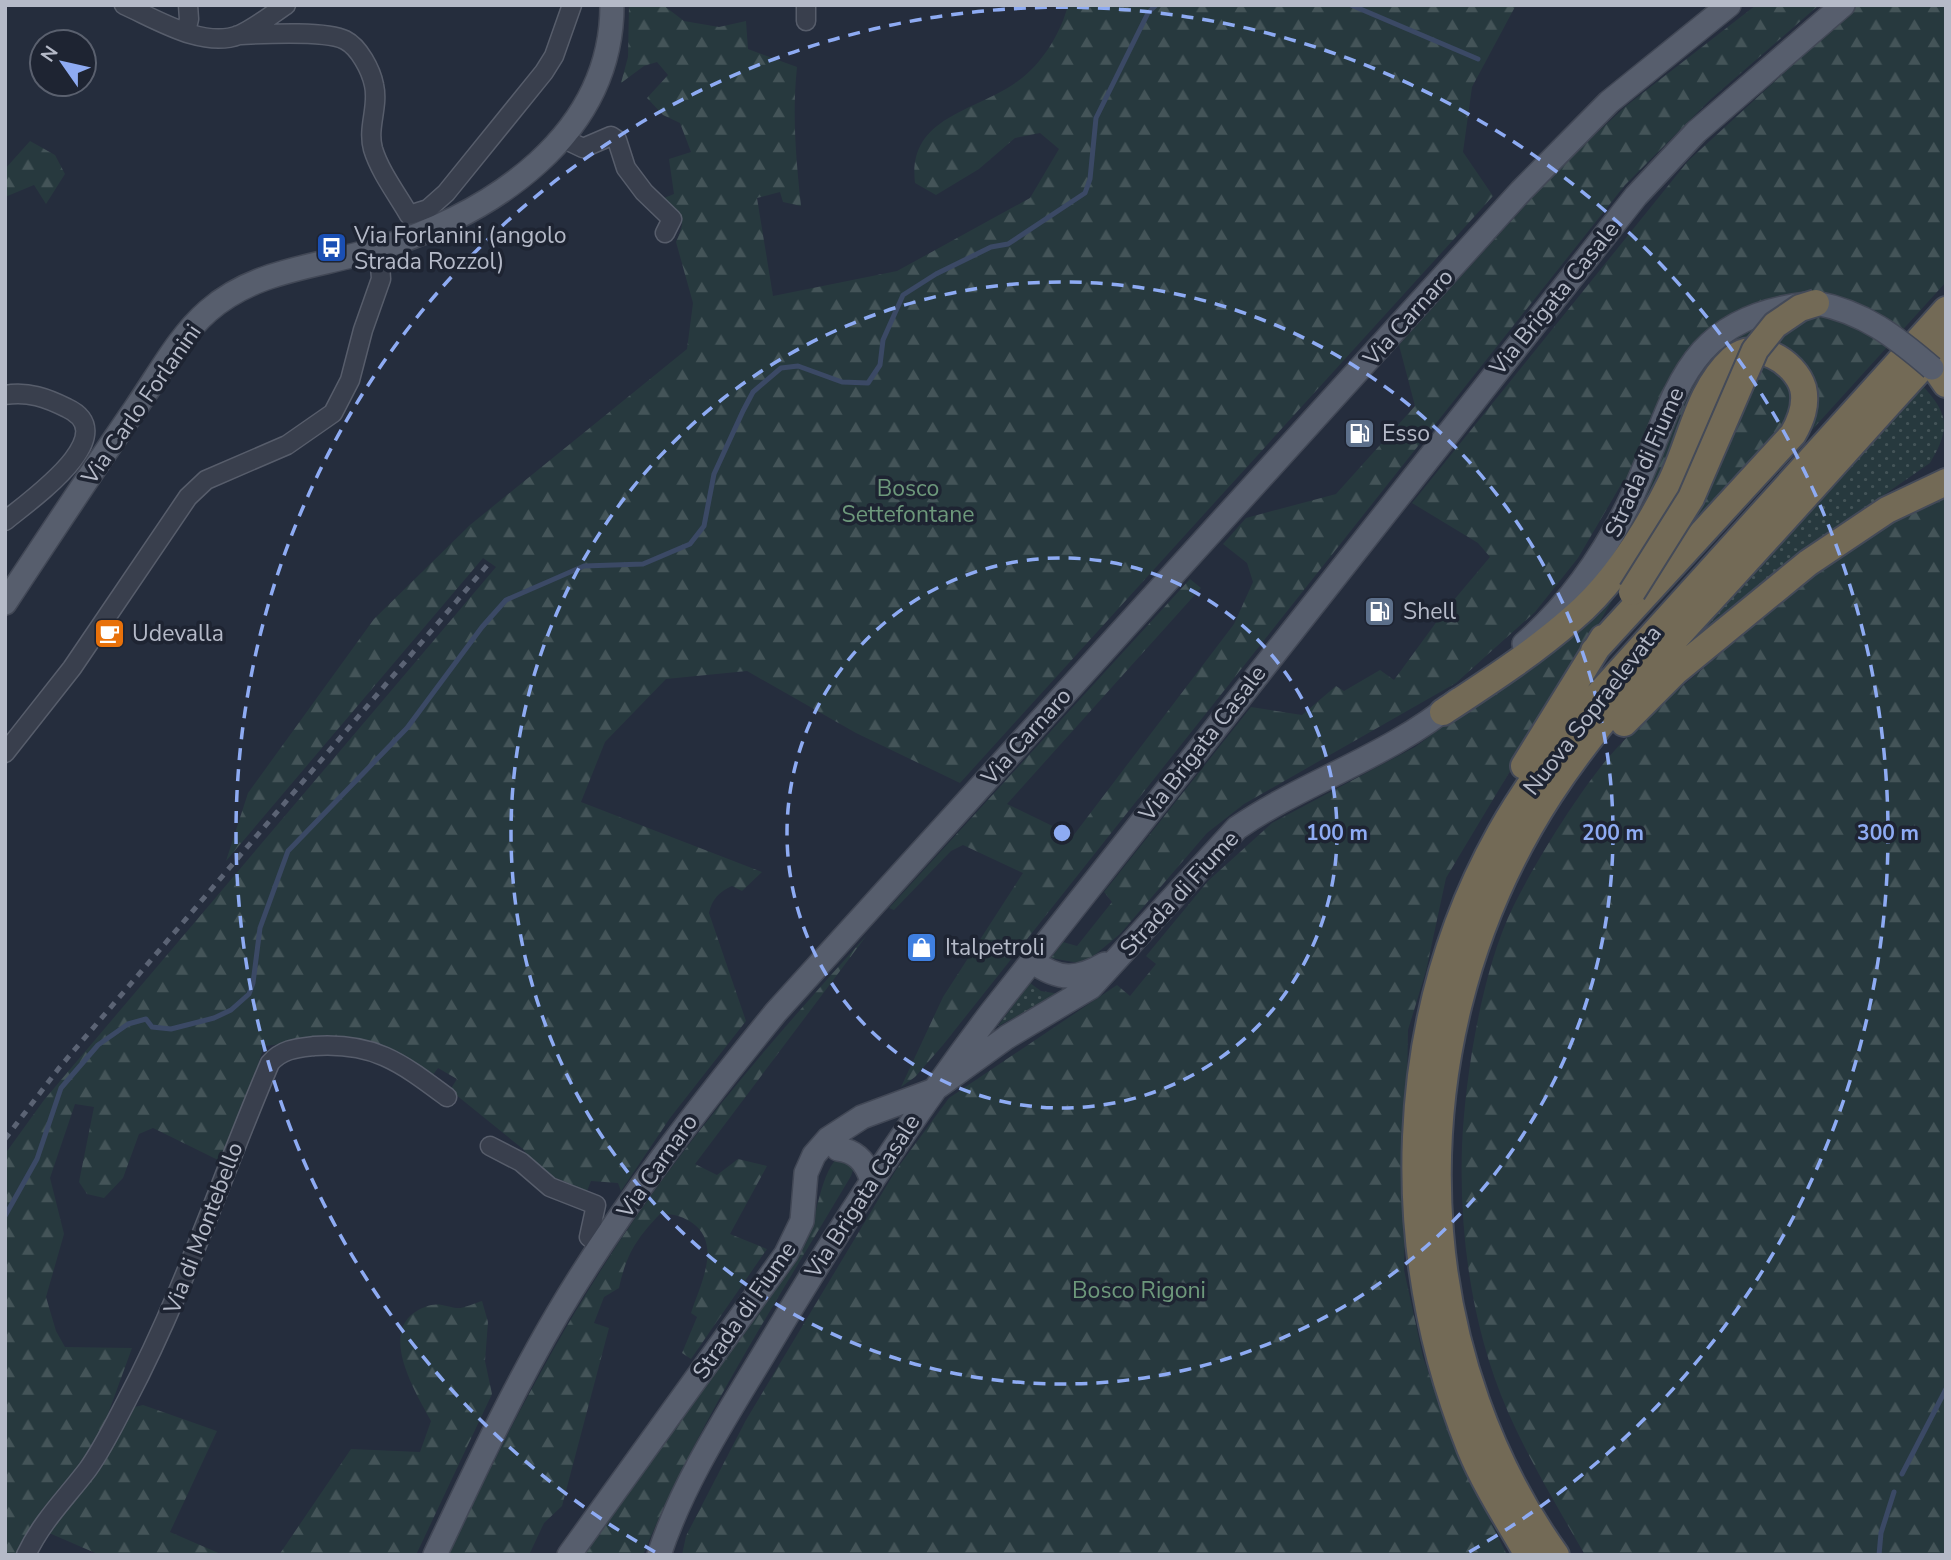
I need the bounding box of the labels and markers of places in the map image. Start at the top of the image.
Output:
place label: Via Forlanini (angolo Strada Rozzol) [353,220,566,277]
bus stop icon: Via Forlanini (angolo Strada Rozzol) [314,231,348,265]
fuel station icon: Esso [1342,416,1376,450]
place label: Esso [1382,418,1430,449]
fuel station icon: Shell [1363,594,1397,628]
place label: Shell [1403,596,1456,627]
cafe icon: Udevalla [92,616,126,650]
place label: Udevalla [132,618,224,649]
centre of rings [1050,821,1074,845]
shop icon: Italpetroli [905,930,939,964]
place label: Italpetroli [945,932,1045,963]

